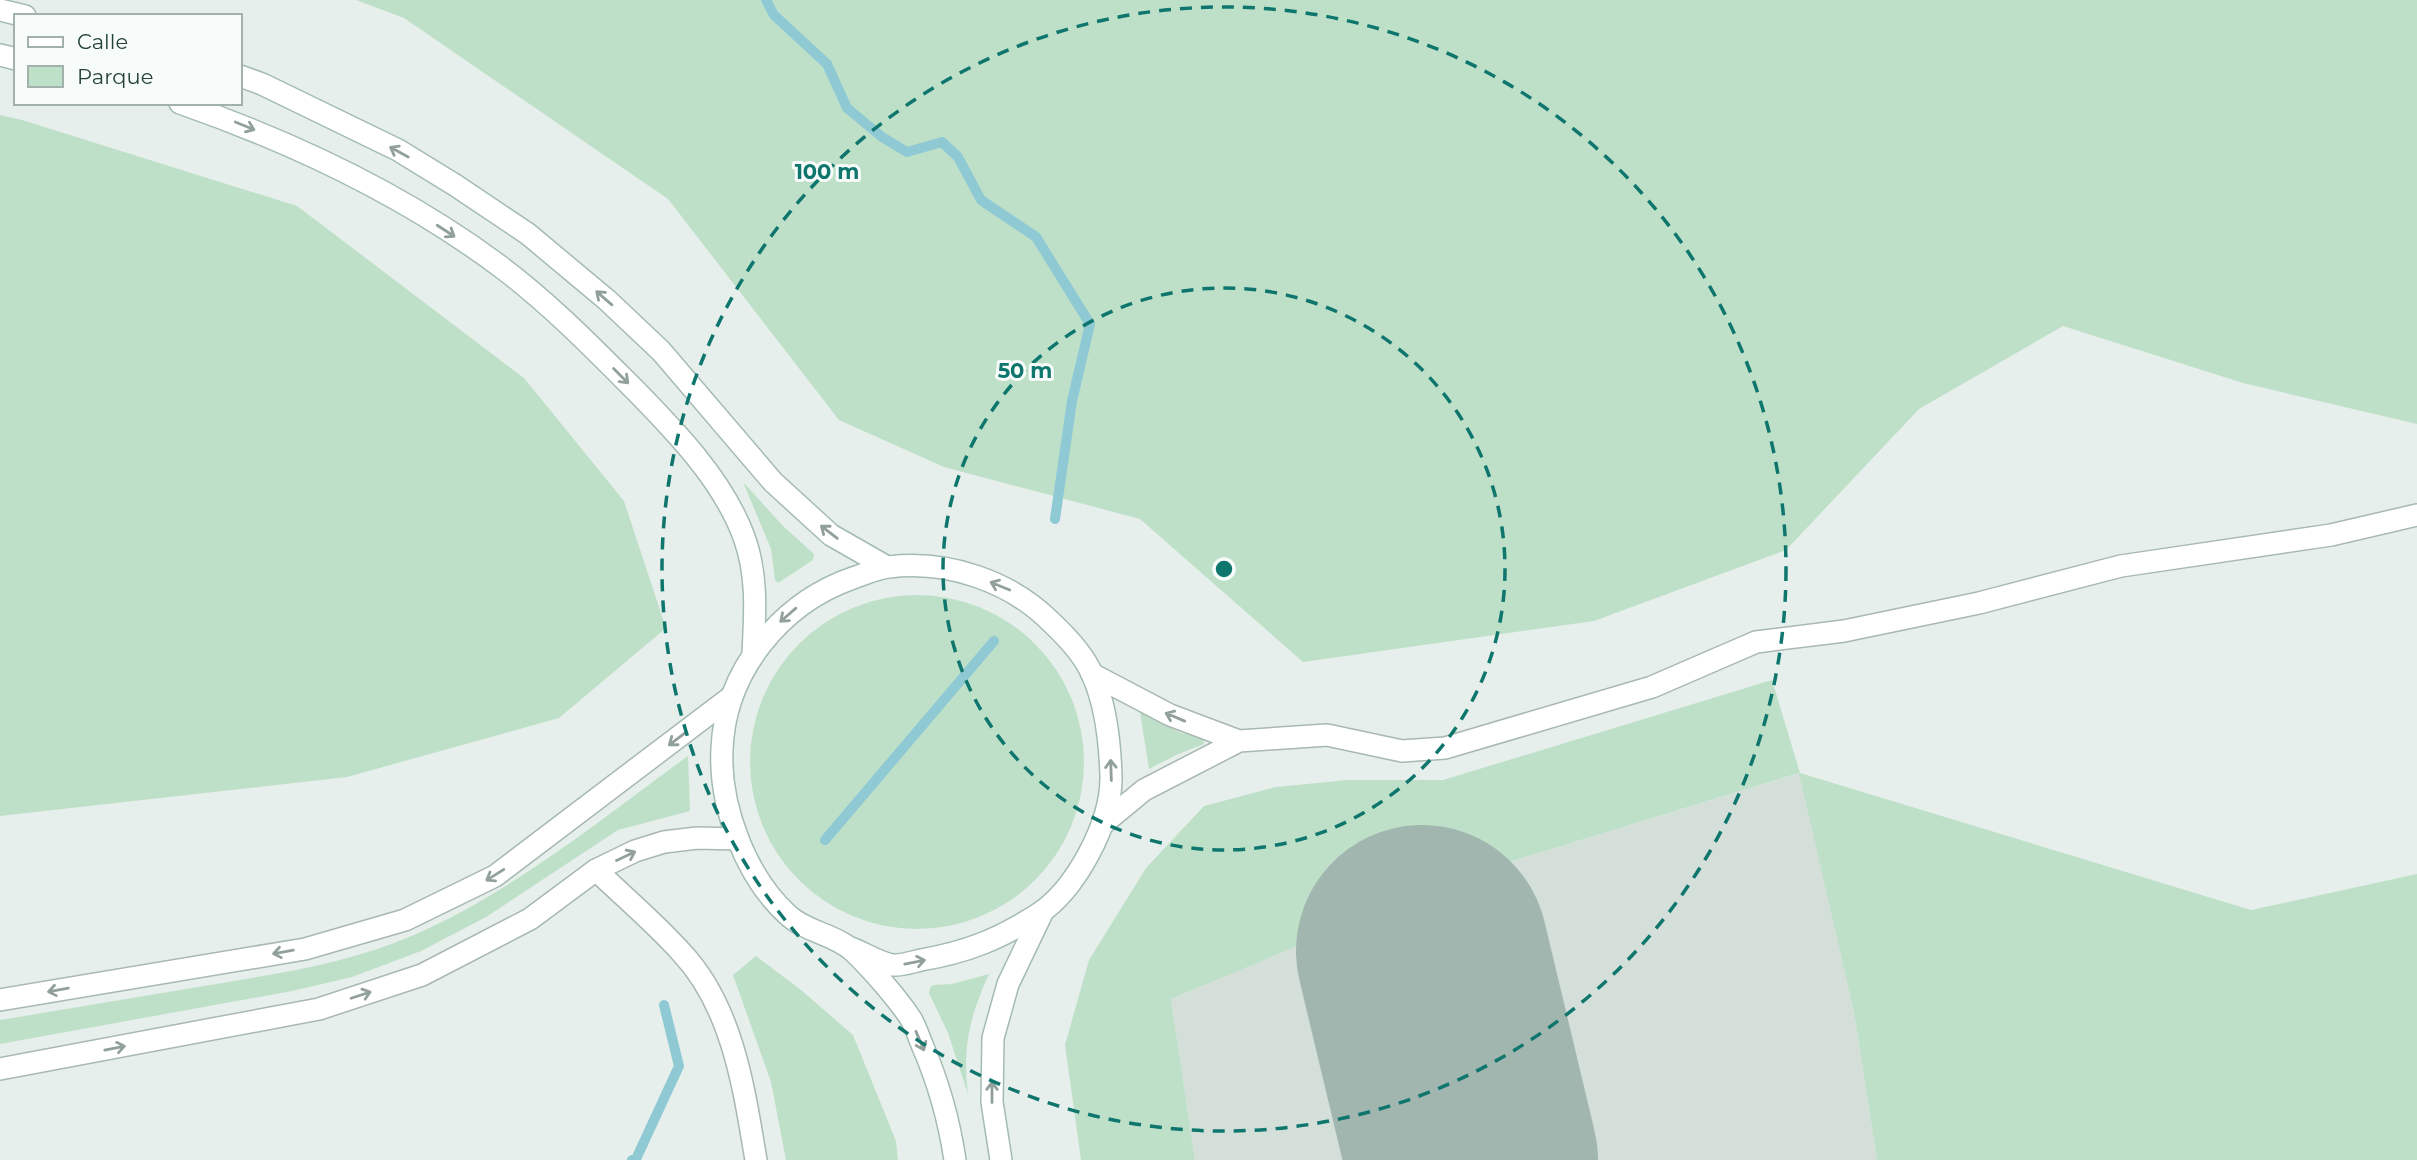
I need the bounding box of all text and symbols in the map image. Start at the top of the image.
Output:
legend [14,14,242,105]
text: Calle [77,29,128,54]
text: Parque [77,64,153,89]
one-way arrow [233,120,255,133]
one-way arrow [389,145,410,158]
text: 100 m [795,159,859,184]
one-way arrow [436,224,455,238]
one-way arrow [595,290,613,306]
text: 50 m [998,358,1052,383]
one-way arrow [612,367,629,384]
one-way arrow [820,524,838,539]
centre of rings [1212,557,1236,581]
one-way arrow [990,579,1012,592]
one-way arrow [780,607,798,623]
one-way arrow [1165,710,1187,723]
one-way arrow [668,731,687,746]
one-way arrow [1104,758,1117,781]
one-way arrow [615,849,636,862]
one-way arrow [485,868,505,882]
one-way arrow [272,946,295,959]
one-way arrow [903,954,926,968]
one-way arrow [47,984,70,997]
one-way arrow [350,988,372,1000]
one-way arrow [915,1030,928,1052]
one-way arrow [103,1040,126,1054]
one-way arrow [985,1081,999,1104]

